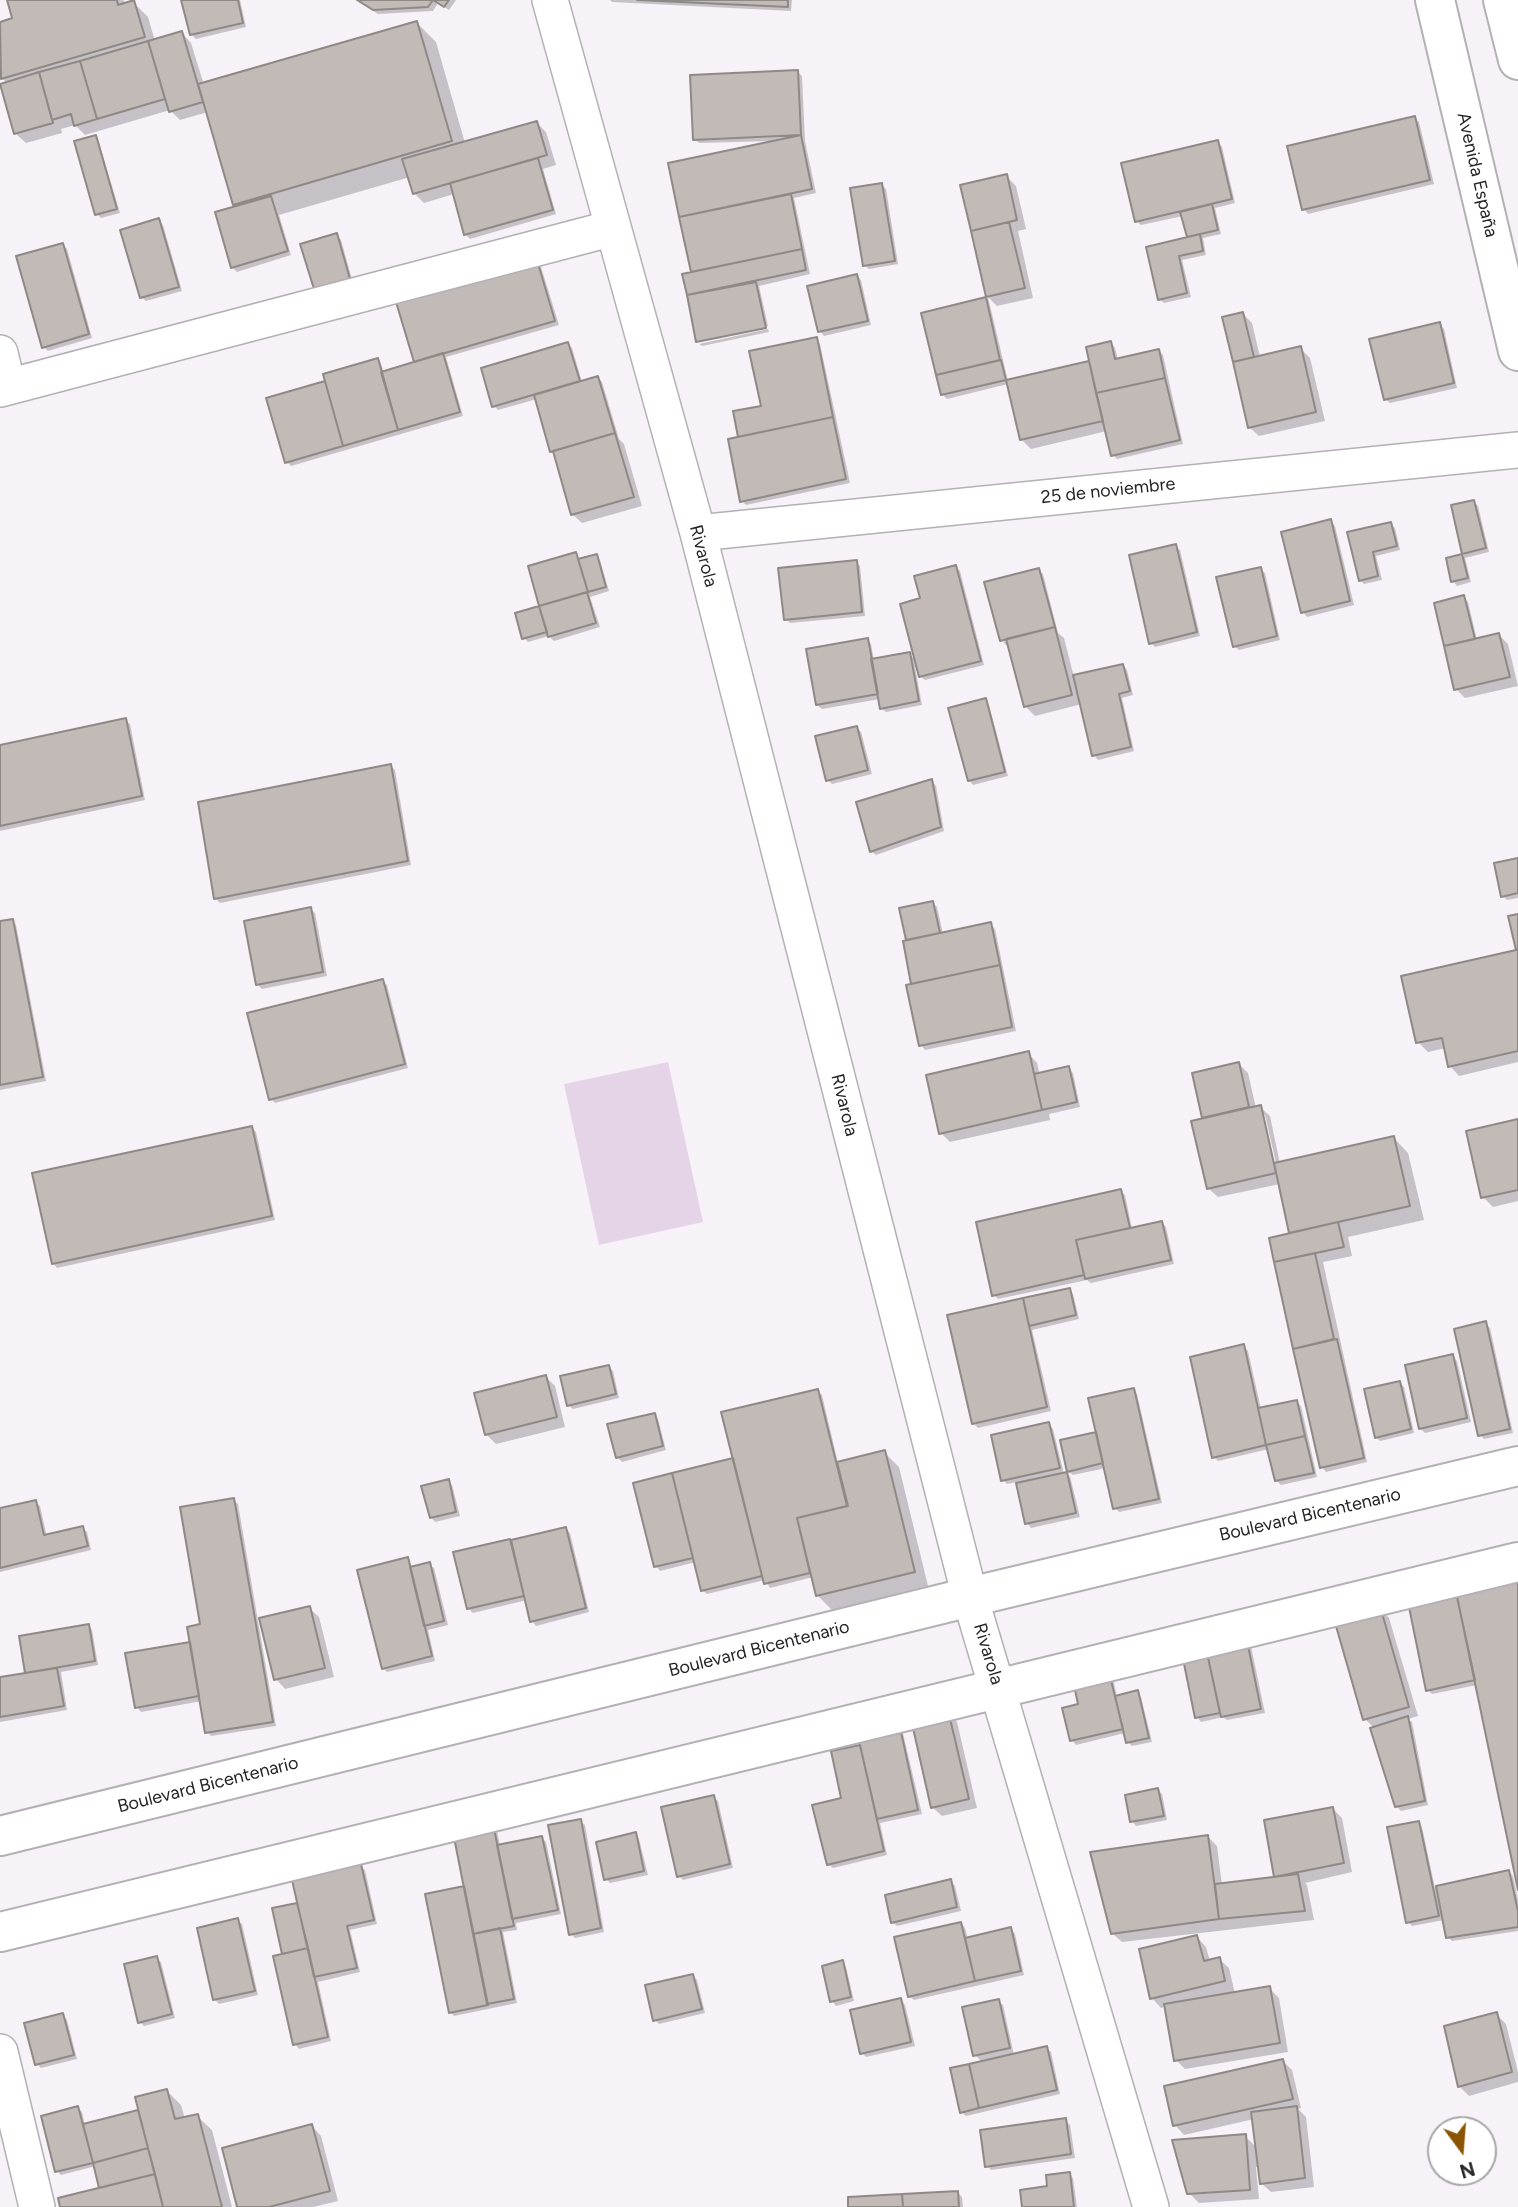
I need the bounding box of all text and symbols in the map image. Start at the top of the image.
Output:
street label: Avenida España [1452,110,1502,240]
street label: 25 de noviembre [1040,473,1176,509]
street label: Rivarola [684,523,722,589]
street label: Rivarola [826,1072,862,1138]
street label: Boulevard Bicentenario [1217,1484,1403,1546]
street label: Boulevard Bicentenario [666,1616,852,1682]
street label: Rivarola [968,1621,1008,1687]
street label: Boulevard Bicentenario [115,1752,301,1818]
north arrow [1427,2116,1497,2186]
text: N [1457,2157,1478,2183]

